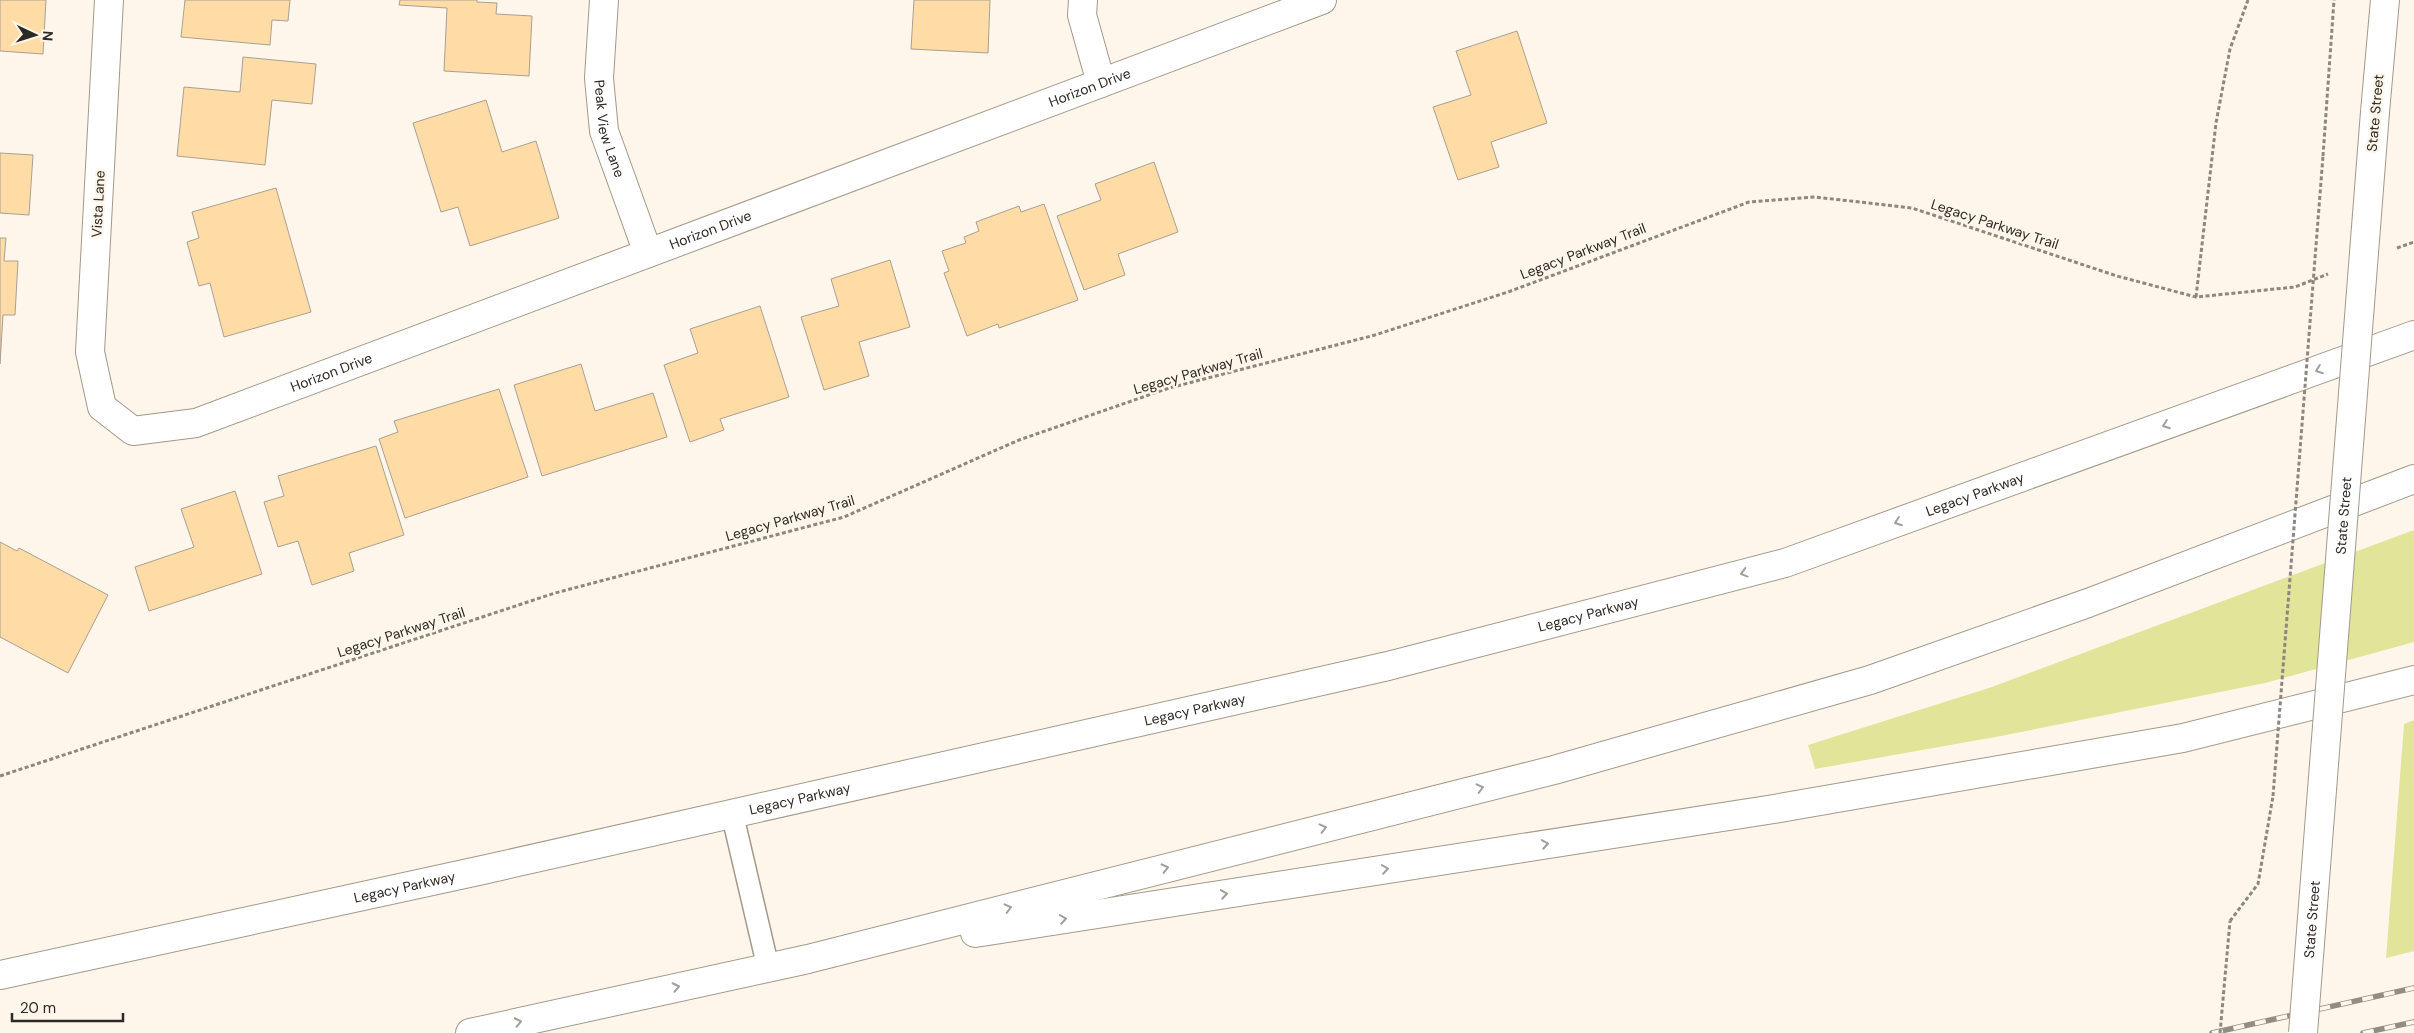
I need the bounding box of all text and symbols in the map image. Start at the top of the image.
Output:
north arrow [10,10,60,60]
text: N [39,30,57,42]
street label: Horizon Drive [1046,64,1133,111]
street label: State Street [2363,74,2387,152]
street label: Peak View Lane [590,79,629,180]
street label: Vista Lane [87,170,109,238]
street label: Legacy Parkway Trail [1929,195,2061,253]
street label: Horizon Drive [667,206,754,253]
street label: Legacy Parkway Trail [1518,219,1648,283]
street label: Legacy Parkway Trail [1131,344,1265,398]
street label: Horizon Drive [288,349,375,396]
one-way arrow [2315,364,2323,374]
one-way arrow [2162,419,2170,429]
street label: Legacy Parkway [1923,468,2027,520]
street label: State Street [2331,476,2355,555]
street label: Legacy Parkway Trail [723,491,857,545]
one-way arrow [1894,516,1902,526]
one-way arrow [1739,567,1748,578]
street label: Legacy Parkway [1536,592,1641,636]
street label: Legacy Parkway Trail [335,603,467,661]
street label: Legacy Parkway [1142,689,1247,730]
street label: Legacy Parkway [747,778,852,819]
one-way arrow [1476,784,1484,794]
one-way arrow [1318,823,1327,834]
one-way arrow [1541,840,1550,850]
one-way arrow [1161,863,1170,874]
one-way arrow [1381,864,1389,875]
street label: Legacy Parkway [352,867,457,907]
street label: State Street [2300,880,2324,959]
one-way arrow [1220,889,1228,900]
one-way arrow [1003,903,1012,914]
one-way arrow [1060,914,1068,925]
one-way arrow [672,982,681,993]
scale bar [12,990,124,1022]
text: 20 m [20,998,56,1018]
one-way arrow [513,1018,522,1028]

